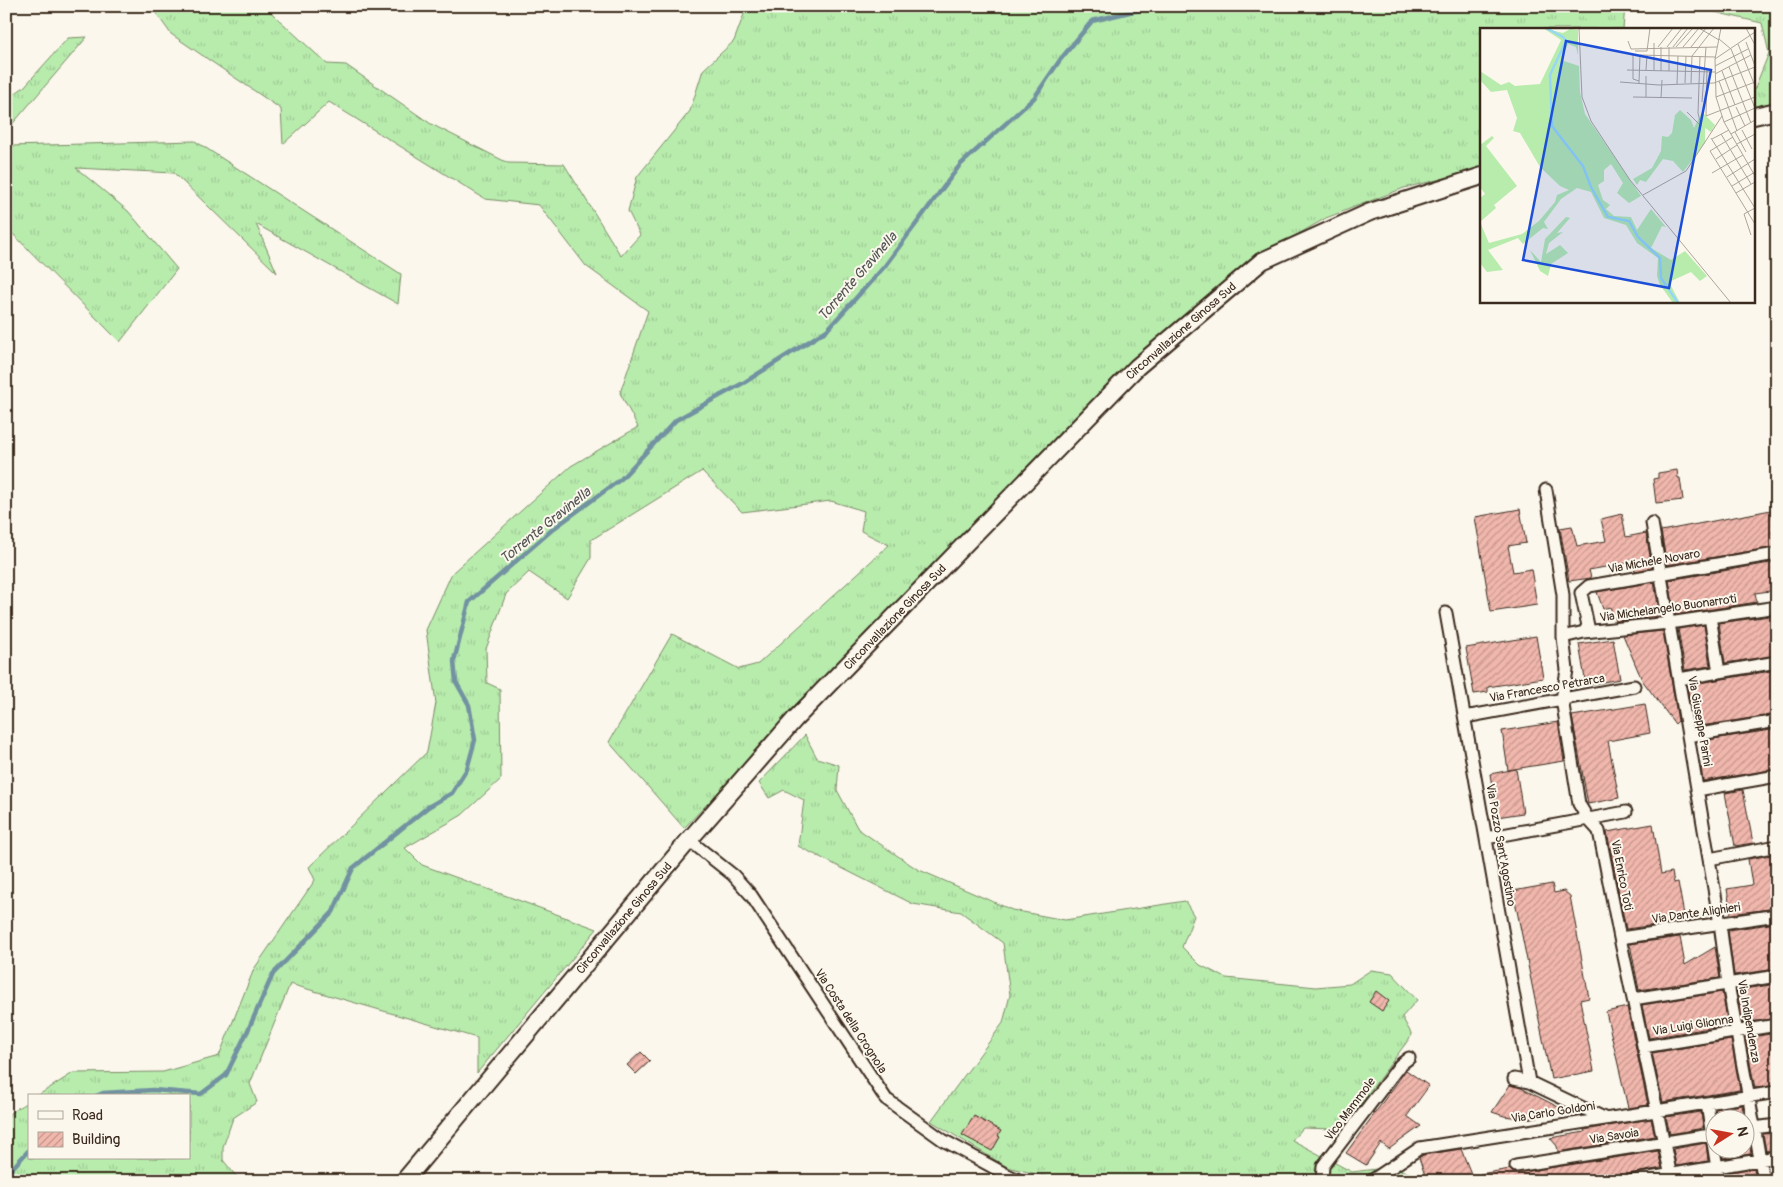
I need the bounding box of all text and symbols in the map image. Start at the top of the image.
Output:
inset map [1480,28,1756,302]
water label: Torrente Gravinella [814,227,901,324]
street label: Circonvallazione Ginosa Sud [1123,279,1240,383]
water label: Torrente Gravinella [497,483,595,567]
street label: Via Michele Novaro [1607,546,1702,577]
street label: Circonvallazione Ginosa Sud [841,561,950,673]
street label: Via Michelangelo Buonarroti [1599,591,1737,626]
street label: Via Francesco Petrarca [1488,671,1606,706]
street label: Via Giuseppe Parini [1684,675,1715,768]
street label: Via Pozzo Sant'Agostino [1482,783,1519,908]
street label: Via Enrico Toti [1607,839,1636,912]
street label: Circonvallazione Ginosa Sud [573,859,676,977]
street label: Via Dante Alighieri [1651,900,1741,927]
street label: Via Costa della Crognola [811,966,890,1077]
street label: Via Indipendenza [1734,978,1763,1064]
street label: Via Luigi Glionna [1652,1012,1735,1039]
street label: Vico Mammole [1322,1075,1379,1144]
legend [28,1094,190,1160]
street label: Via Carlo Goldoni [1510,1098,1596,1127]
text: Road [72,1106,103,1125]
north arrow [1706,1110,1756,1160]
street label: Via Savoia [1588,1125,1640,1148]
text: N [1733,1125,1752,1138]
text: Building [72,1130,120,1149]

